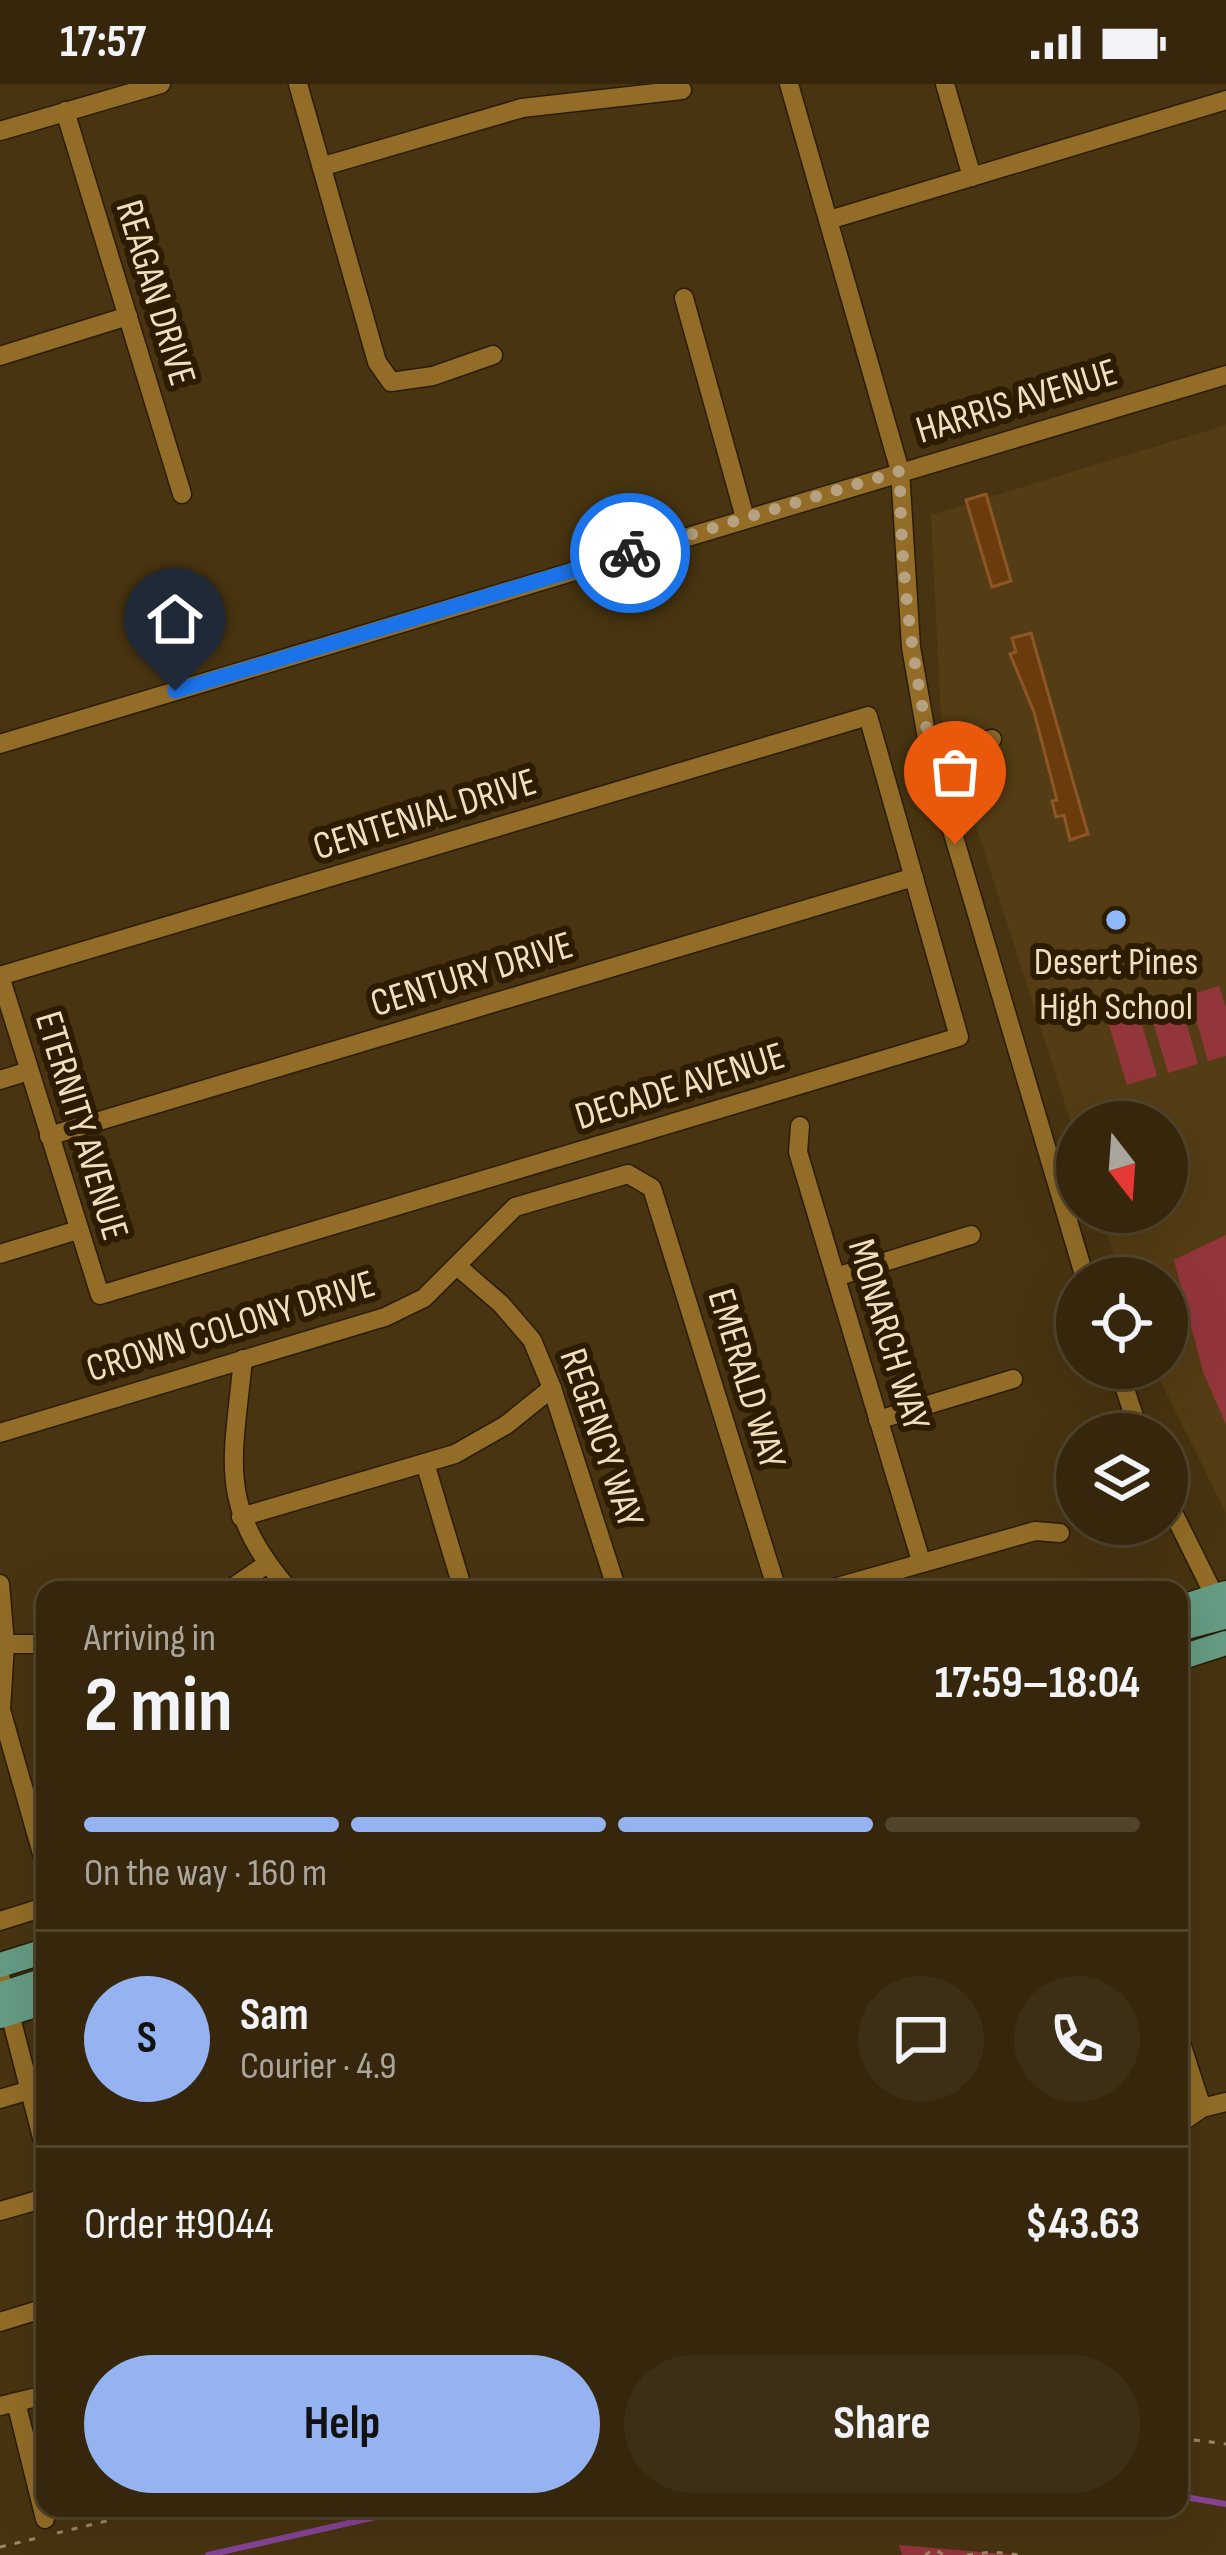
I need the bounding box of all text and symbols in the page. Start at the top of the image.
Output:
text: 17:57 [60,15,146,70]
street label: REAGAN DRIVE [105,195,205,391]
street label: HARRIS AVENUE [911,349,1123,455]
courier [570,493,690,613]
icon: bike [597,520,663,586]
pin [124,568,226,691]
icon: home [142,586,208,652]
pin [904,721,1006,844]
icon: bag [922,739,988,805]
street label: CENTENIAL DRIVE [308,759,542,871]
marker: Desert Pines High School [1103,907,1129,933]
street label: CENTURY DRIVE [365,922,579,1028]
place label: Desert Pines High School [1034,939,1198,1031]
street label: ETERNITY AVENUE [24,1006,138,1246]
street label: DECADE AVENUE [570,1033,790,1141]
north arrow [1056,1101,1188,1233]
map controls [1056,1101,1188,1545]
street label: MONARCH WAY [837,1234,939,1436]
button: locate [1056,1257,1188,1389]
street label: CROWN COLONY DRIVE [81,1261,381,1393]
street label: EMERALD WAY [696,1284,796,1474]
street label: REGENCY WAY [549,1342,653,1534]
button: layers [1056,1413,1188,1545]
text: Arriving in [84,1615,216,1662]
text: 17:59–18:04 [935,1656,1140,1711]
text: 2 min [84,1660,233,1753]
text: On the way · 160 m [84,1850,327,1897]
button: chat [858,1976,984,2102]
button: phone [1014,1976,1140,2102]
text: Sam [240,1988,309,2043]
text: S [137,2011,157,2066]
text: Courier · 4.9 [240,2043,397,2090]
text: Order #9044 [84,2197,274,2252]
text: $43.63 [1025,2197,1140,2252]
button: Help [84,2355,600,2493]
button: Share [624,2355,1140,2493]

